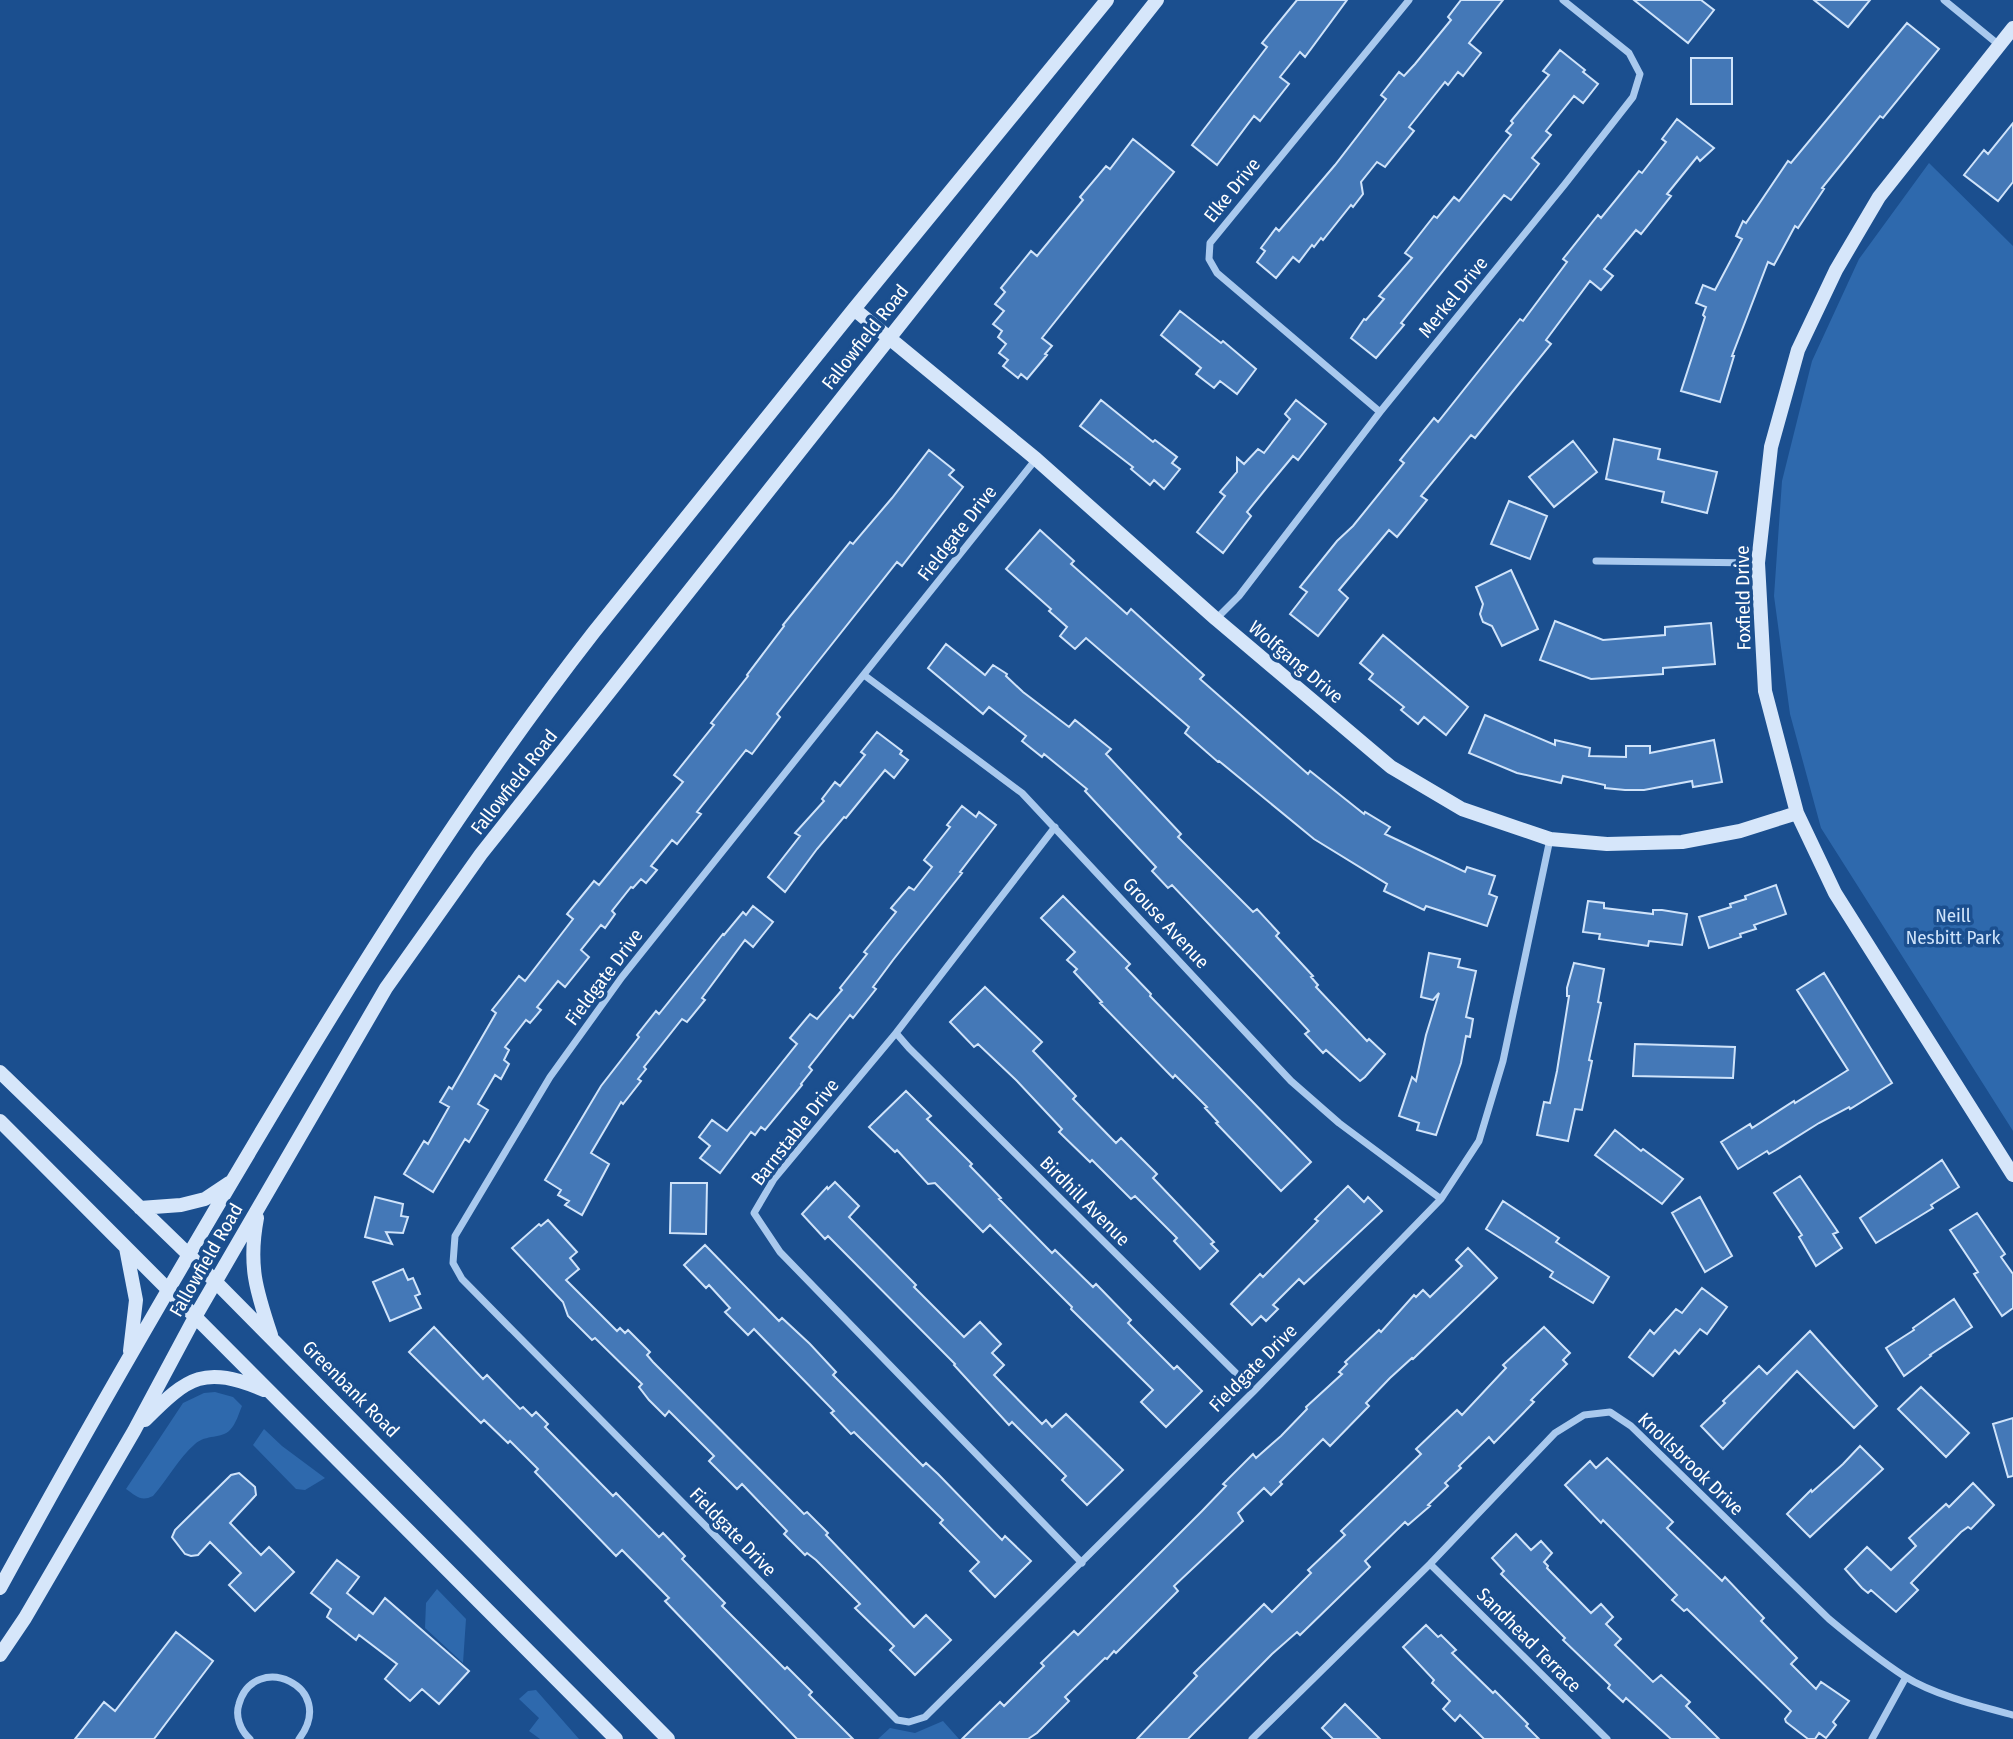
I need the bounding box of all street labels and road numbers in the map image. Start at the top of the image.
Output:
street label: Elke Drive [1199,153,1265,227]
street label: Merkel Drive [1413,252,1493,342]
street label: Fallowfield Road [817,280,913,394]
street label: Fieldgate Drive [913,481,1001,585]
street label: Foxfield Drive [1731,545,1755,651]
street label: Wolfgang Drive [1244,616,1348,708]
street label: Fallowfield Road [466,725,562,839]
street label: Grouse Avenue [1118,873,1214,973]
street label: Fieldgate Drive [560,924,648,1030]
street label: Barnstable Drive [746,1074,844,1190]
street label: Birdhill Avenue [1035,1151,1135,1251]
street label: Fallowfield Road [164,1199,248,1321]
street label: Fieldgate Drive [1204,1319,1302,1417]
street label: Greenbank Road [298,1336,404,1442]
street label: Knollsbrook Drive [1633,1408,1749,1520]
street label: Fieldgate Drive [685,1483,781,1581]
street label: Sandhead Terrace [1472,1583,1586,1697]

